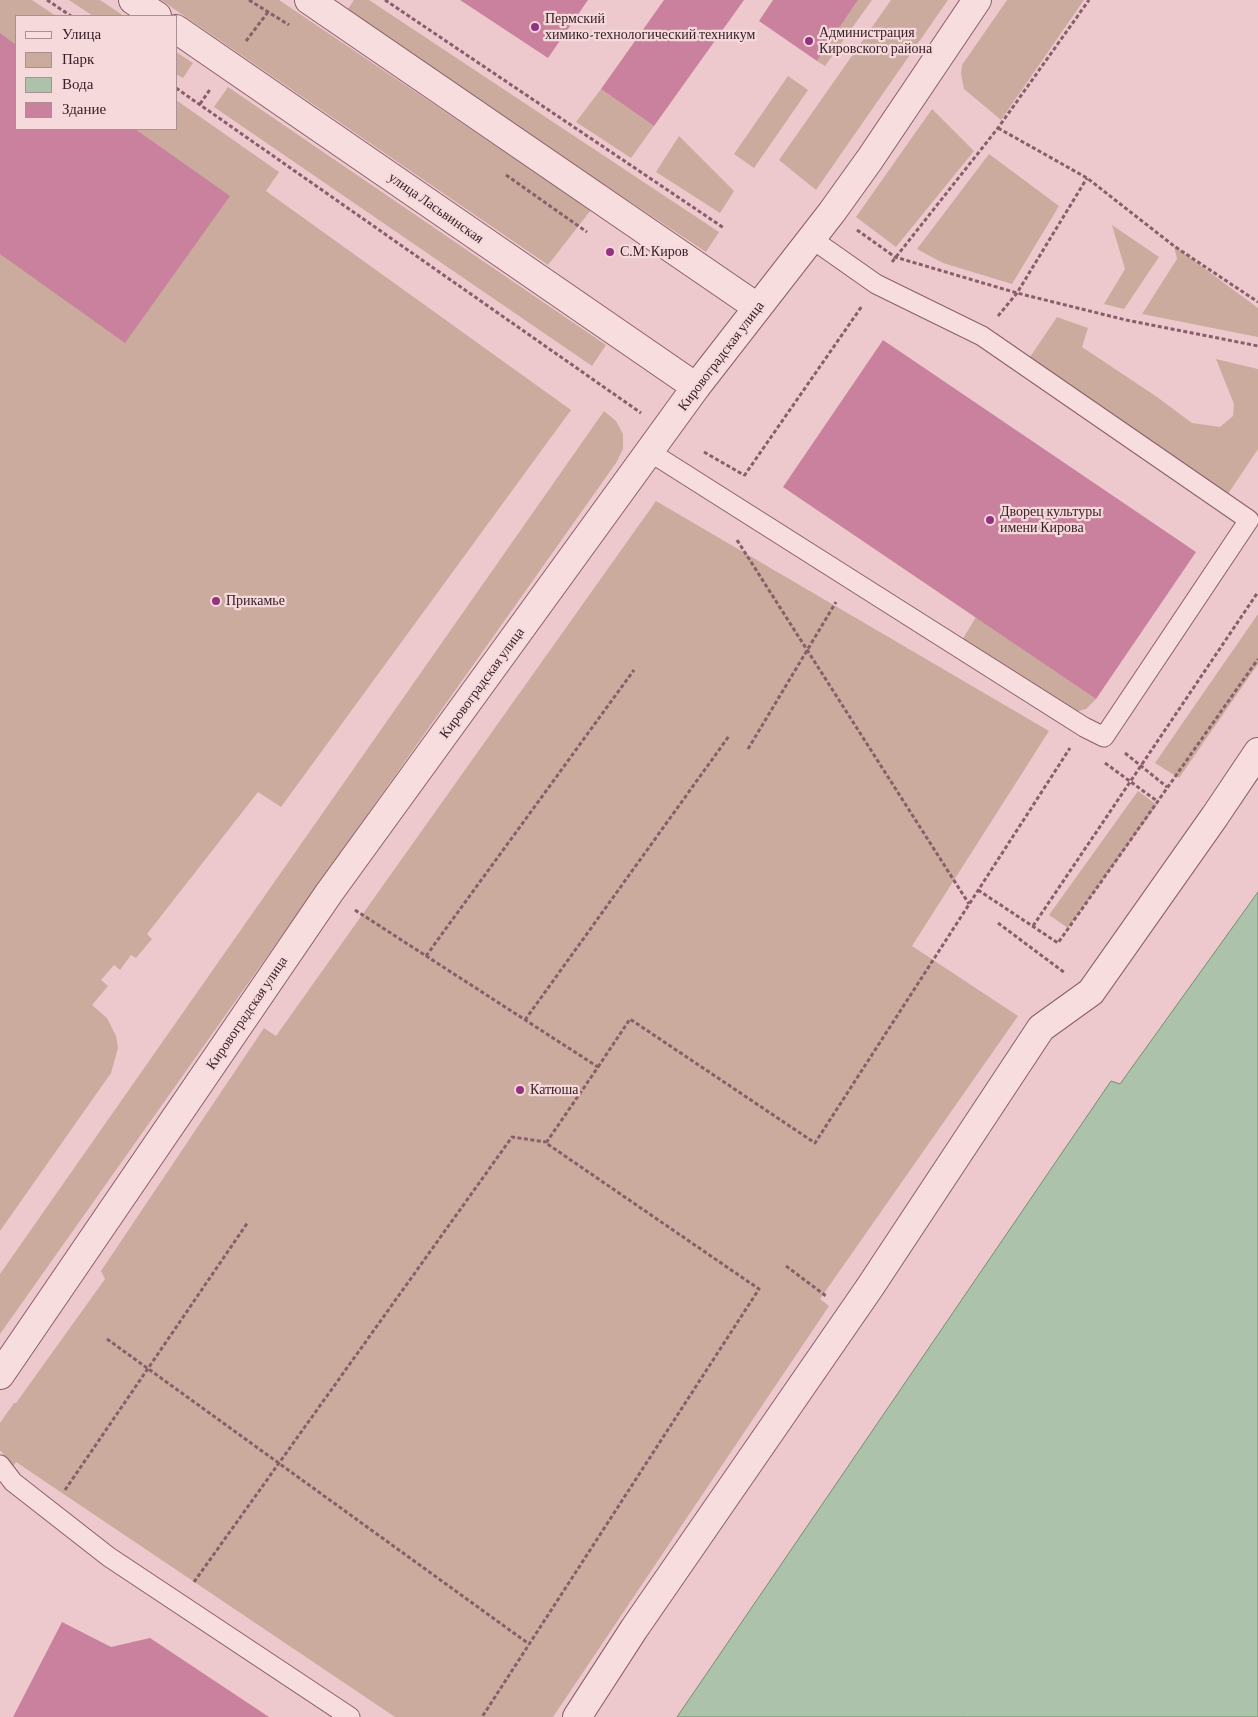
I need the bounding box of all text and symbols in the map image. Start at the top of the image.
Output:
place label: Пермский химико-технологический техникум [545,11,755,44]
legend [15,15,178,130]
marker: Пермский химико-технологический техникум [529,21,541,33]
place label: Администрация Кировского района [819,25,932,58]
text: Улица [62,26,101,42]
marker: Администрация Кировского района [803,35,815,47]
text: Парк [62,51,94,67]
text: Вода [62,76,93,92]
text: Здание [62,101,106,117]
street label: улица Ласьвинская [385,169,487,247]
place label: С.М. Киров [620,244,688,260]
marker: С.М. Киров [604,246,616,258]
street label: Кировоградская улица [674,298,768,414]
place label: Дворец культуры имени Кирова [1000,504,1102,536]
marker: Дворец культуры имени Кирова [984,514,996,526]
place label: Прикамье [226,593,285,609]
marker: Прикамье [210,595,222,607]
street label: Кировоградская улица [436,624,528,742]
street label: Кировоградская улица [203,953,291,1073]
place label: Катюша [530,1082,579,1098]
marker: Катюша [514,1084,526,1096]

